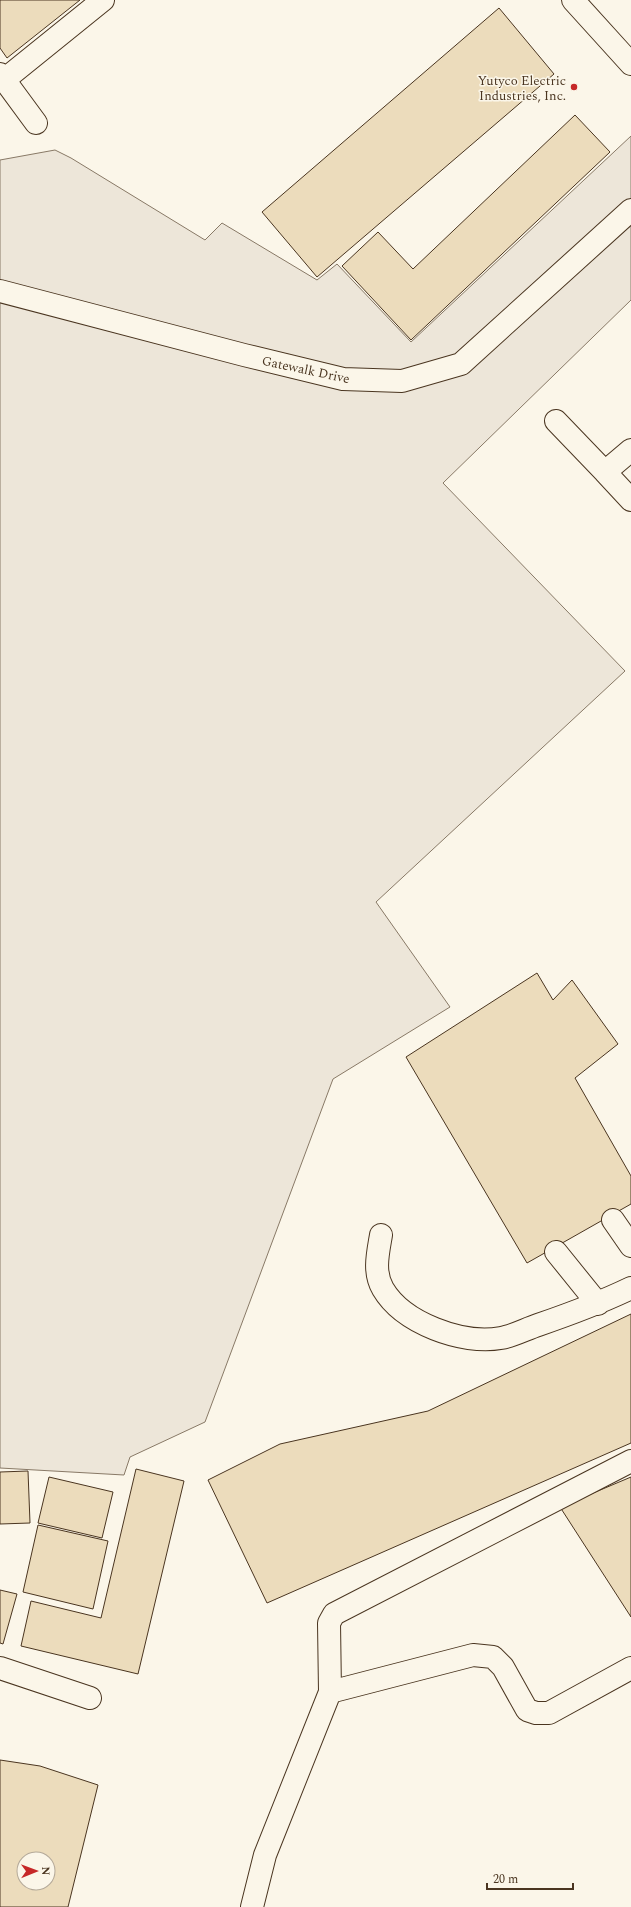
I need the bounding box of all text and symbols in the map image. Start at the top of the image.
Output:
place label: Yutyco Electric Industries, Inc. [478,71,566,106]
marker: Yutyco Electric Industries, Inc. [569,82,579,92]
street label: Gatewalk Drive [260,351,352,389]
north arrow [16,1851,56,1891]
scale bar [487,1865,573,1891]
text: N [37,1866,54,1875]
text: 20 m [493,1870,518,1889]

